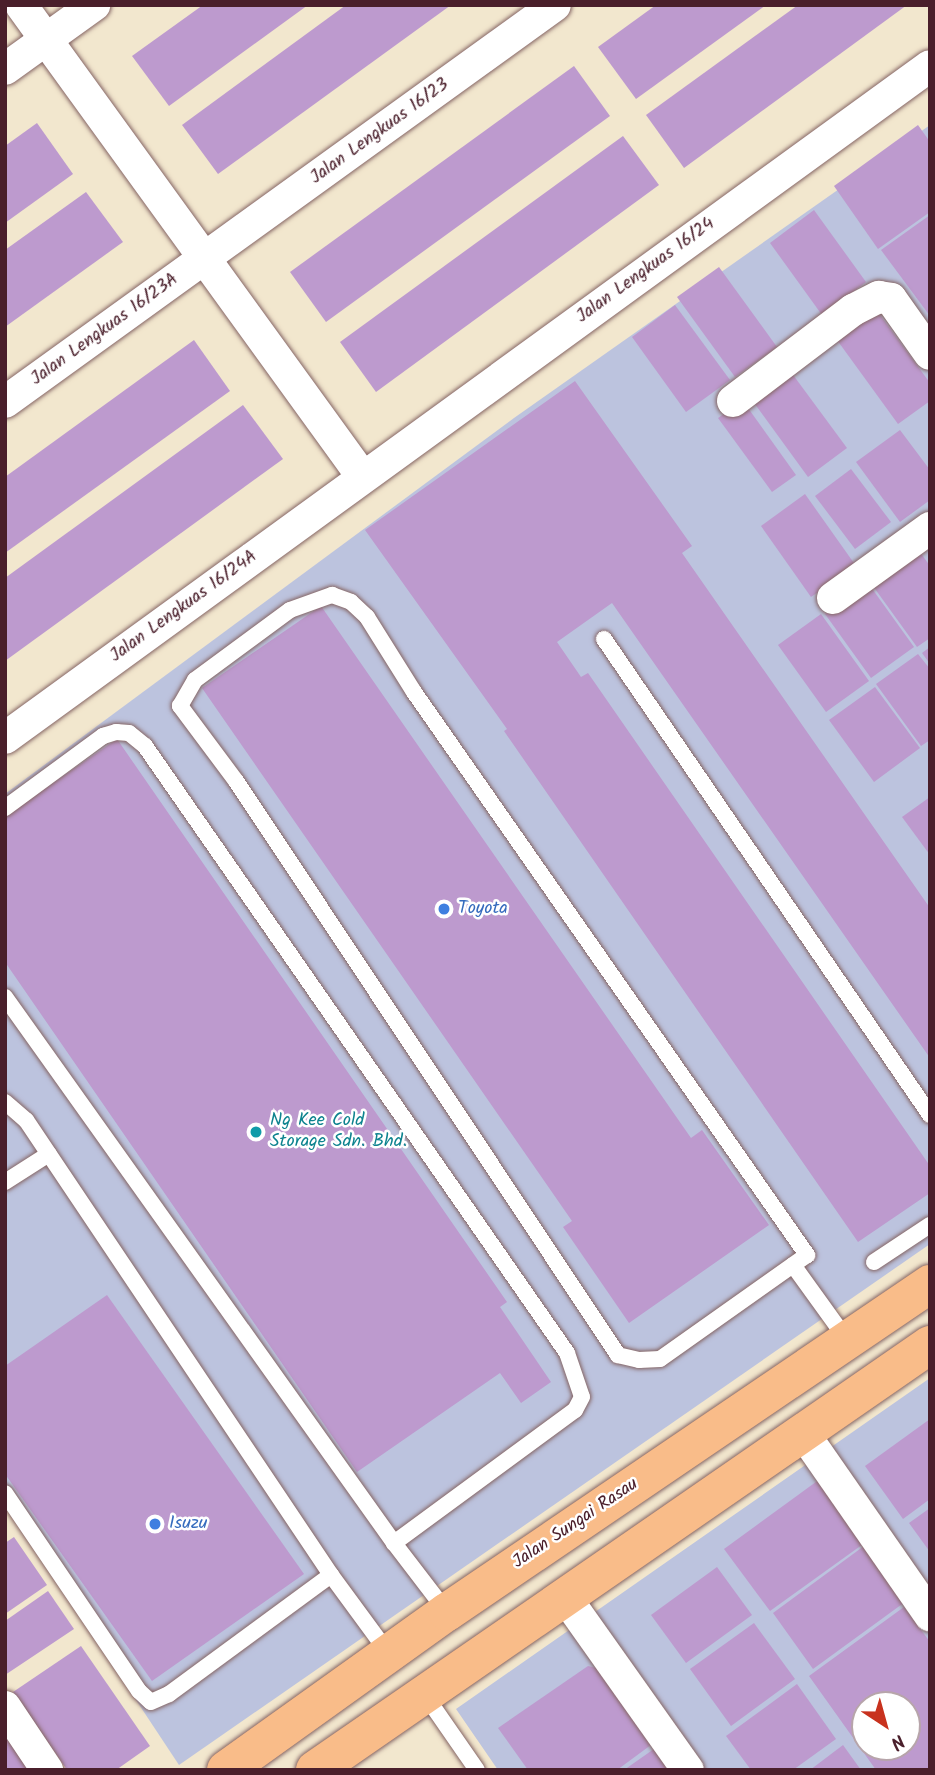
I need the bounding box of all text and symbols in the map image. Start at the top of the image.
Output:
street label: Jalan Lengkuas 16/23 [307,75,453,189]
street label: Jalan Lengkuas 16/24 [573,214,719,328]
street label: Jalan Lengkuas 16/23A [27,269,183,391]
street label: Jalan Lengkuas 16/24A [106,546,262,668]
place label: Toyota [458,898,508,920]
marker: Toyota [436,901,452,917]
place label: Ng Kee Cold Storage Sdn. Bhd. [270,1111,407,1154]
marker: Ng Kee Cold Storage Sdn. Bhd. [248,1124,264,1140]
street label: Jalan Sungai Rasau [509,1474,643,1574]
place label: Isuzu [169,1513,207,1535]
marker: Isuzu [147,1516,163,1532]
north arrow [851,1691,921,1761]
text: N [883,1726,911,1757]

